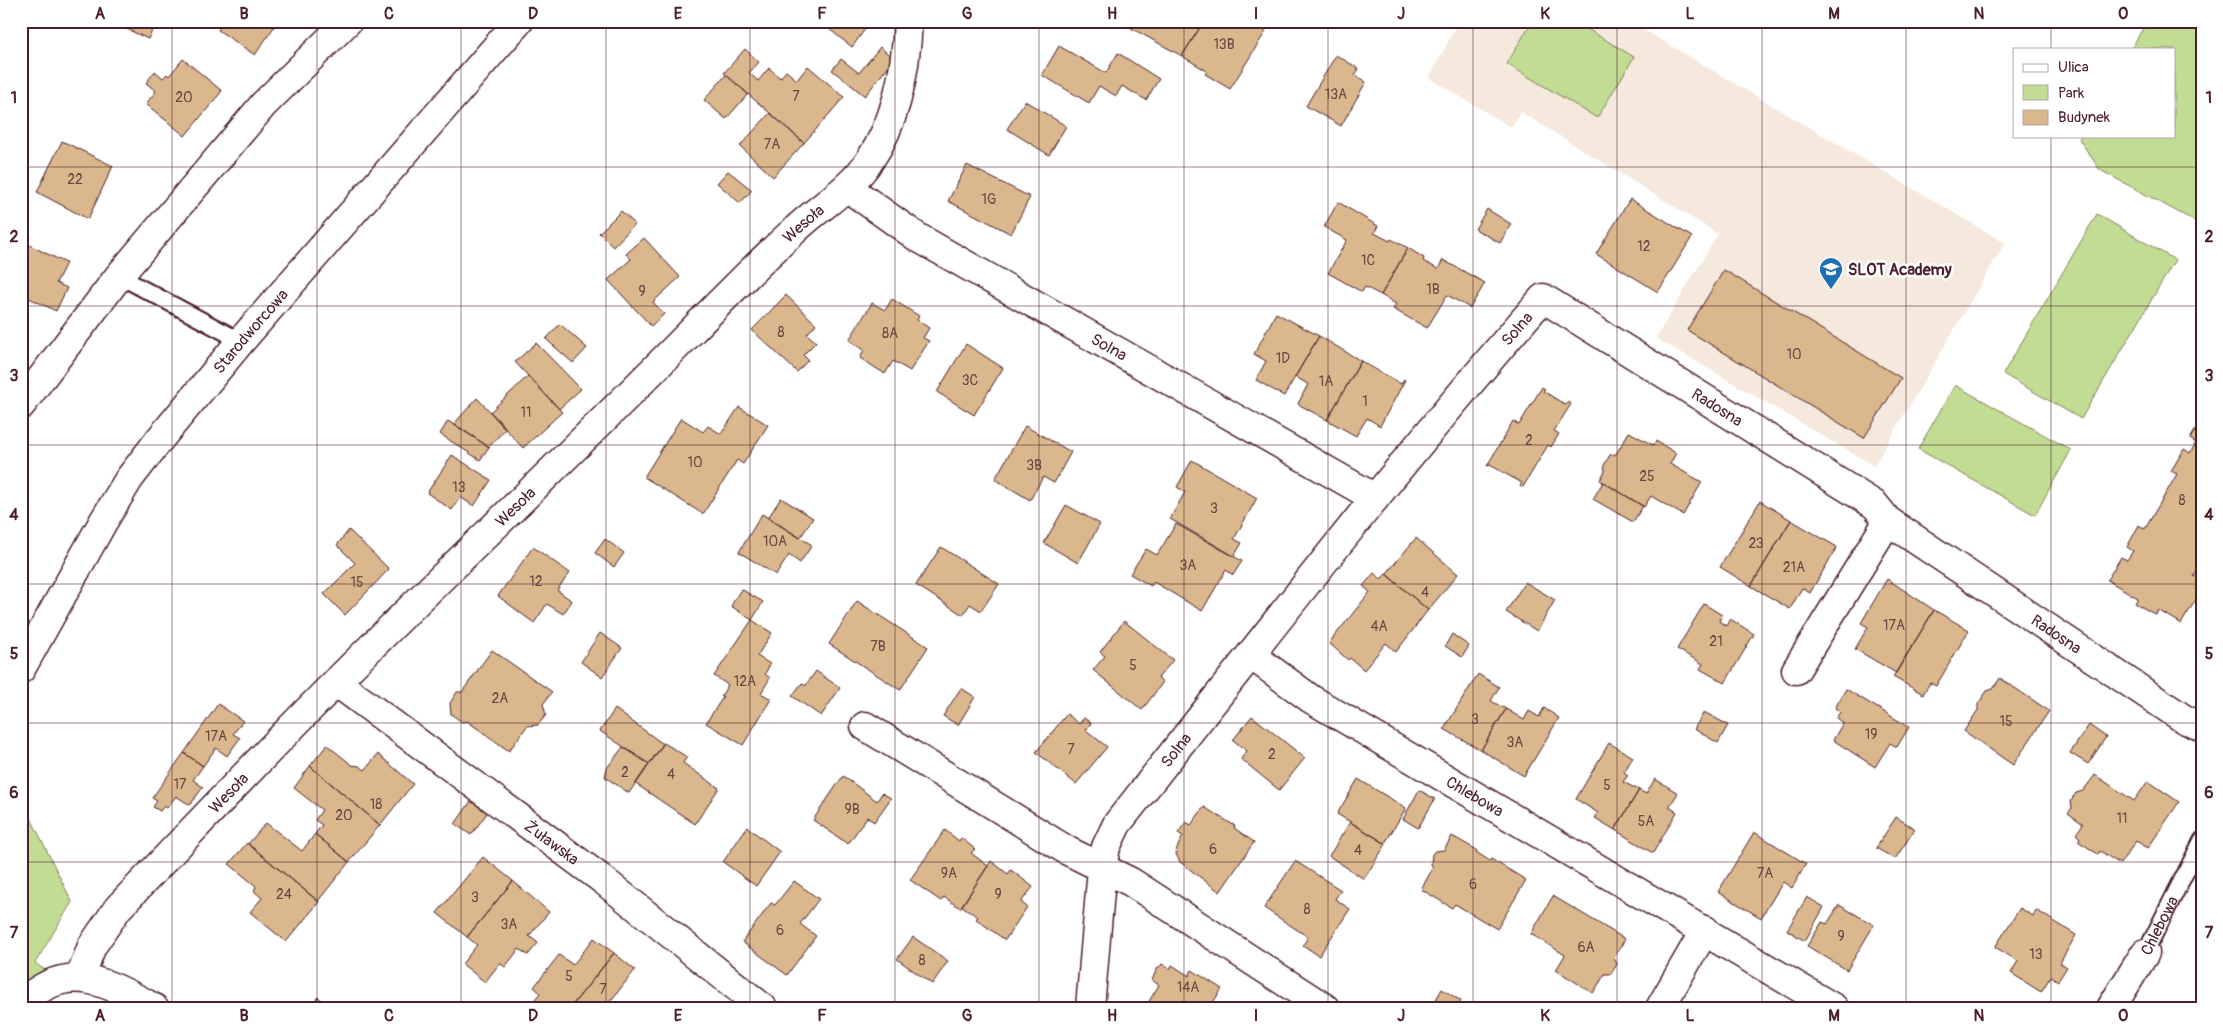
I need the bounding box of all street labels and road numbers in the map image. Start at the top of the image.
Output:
street label: Wesoła [779,200,828,247]
street label: Starodworcowa [209,285,293,378]
street label: Solna [1497,308,1537,350]
street label: Solna [1087,329,1130,366]
street label: Radosna [1688,384,1746,431]
street label: Wesoła [491,483,540,531]
street label: Radosna [2027,611,2085,659]
street label: Solna [1157,729,1196,772]
street label: Wesoła [205,769,253,818]
street label: Chlebowa [1442,772,1507,822]
street label: Żuławska [520,816,583,870]
street label: Chlebowa [2137,893,2183,959]

